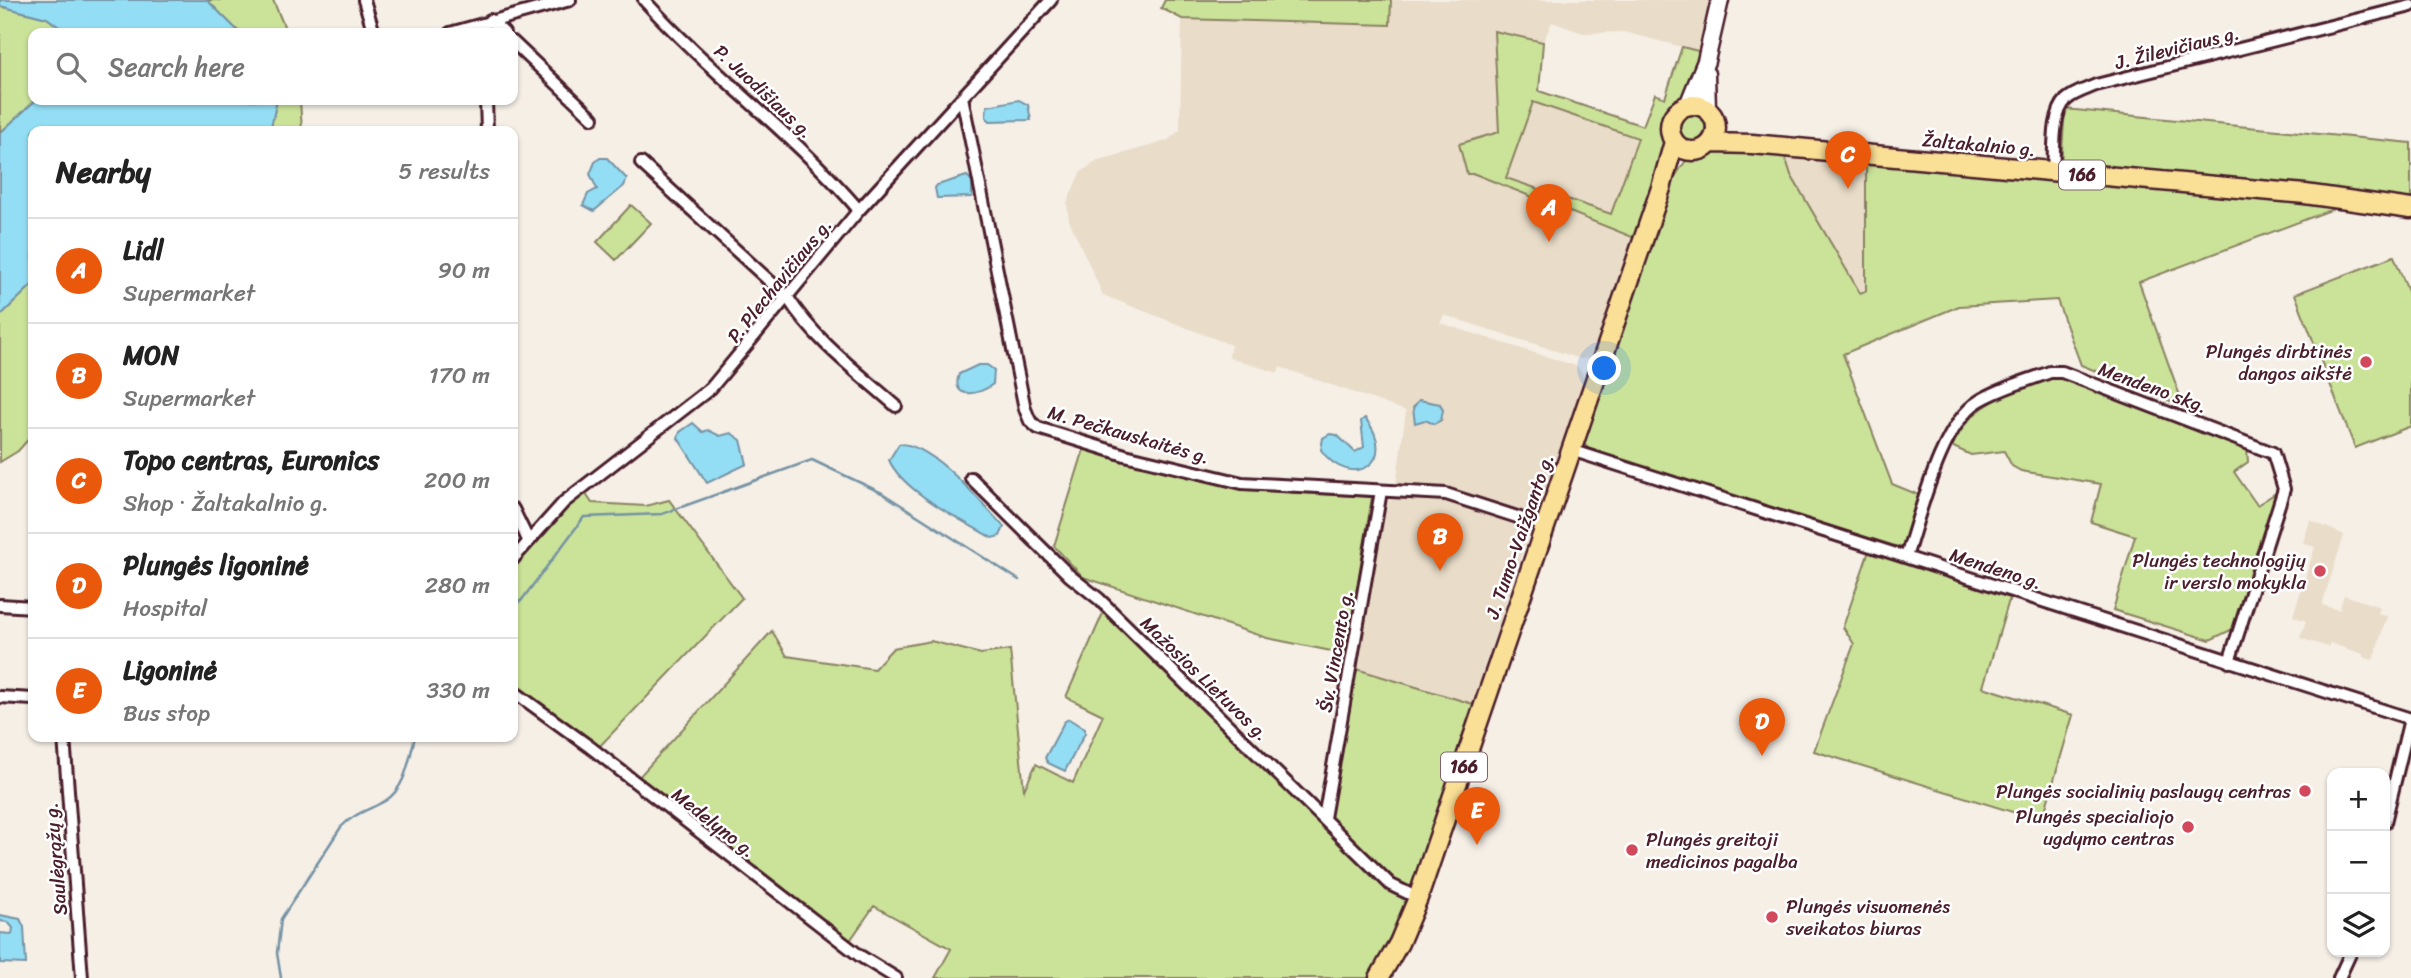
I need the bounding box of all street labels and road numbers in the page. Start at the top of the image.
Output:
street label: J. Žilevičiaus g. [2111,16,2243,79]
street label: P. Juodišiaus g. [706,36,821,147]
street label: Žaltakalnio g. [1921,123,2037,166]
road number: 166 [2059,160,2105,190]
street label: P. Plechavičiaus g. [718,210,840,350]
street label: Mendeno skg. [2094,352,2212,422]
street label: M. Pečkauskaitės g. [1044,396,1214,473]
street label: J. Tumo-Vaižganto g. [1475,449,1563,624]
street label: Mendeno g. [1945,538,2046,599]
street label: Šv. Vincento g. [1308,587,1363,715]
street label: Mažosios Lietuvos g. [1132,608,1277,749]
road number: 166 [1441,752,1487,782]
street label: Medelyno g. [664,779,763,866]
street label: Saulėgrąžų g. [34,801,77,917]

